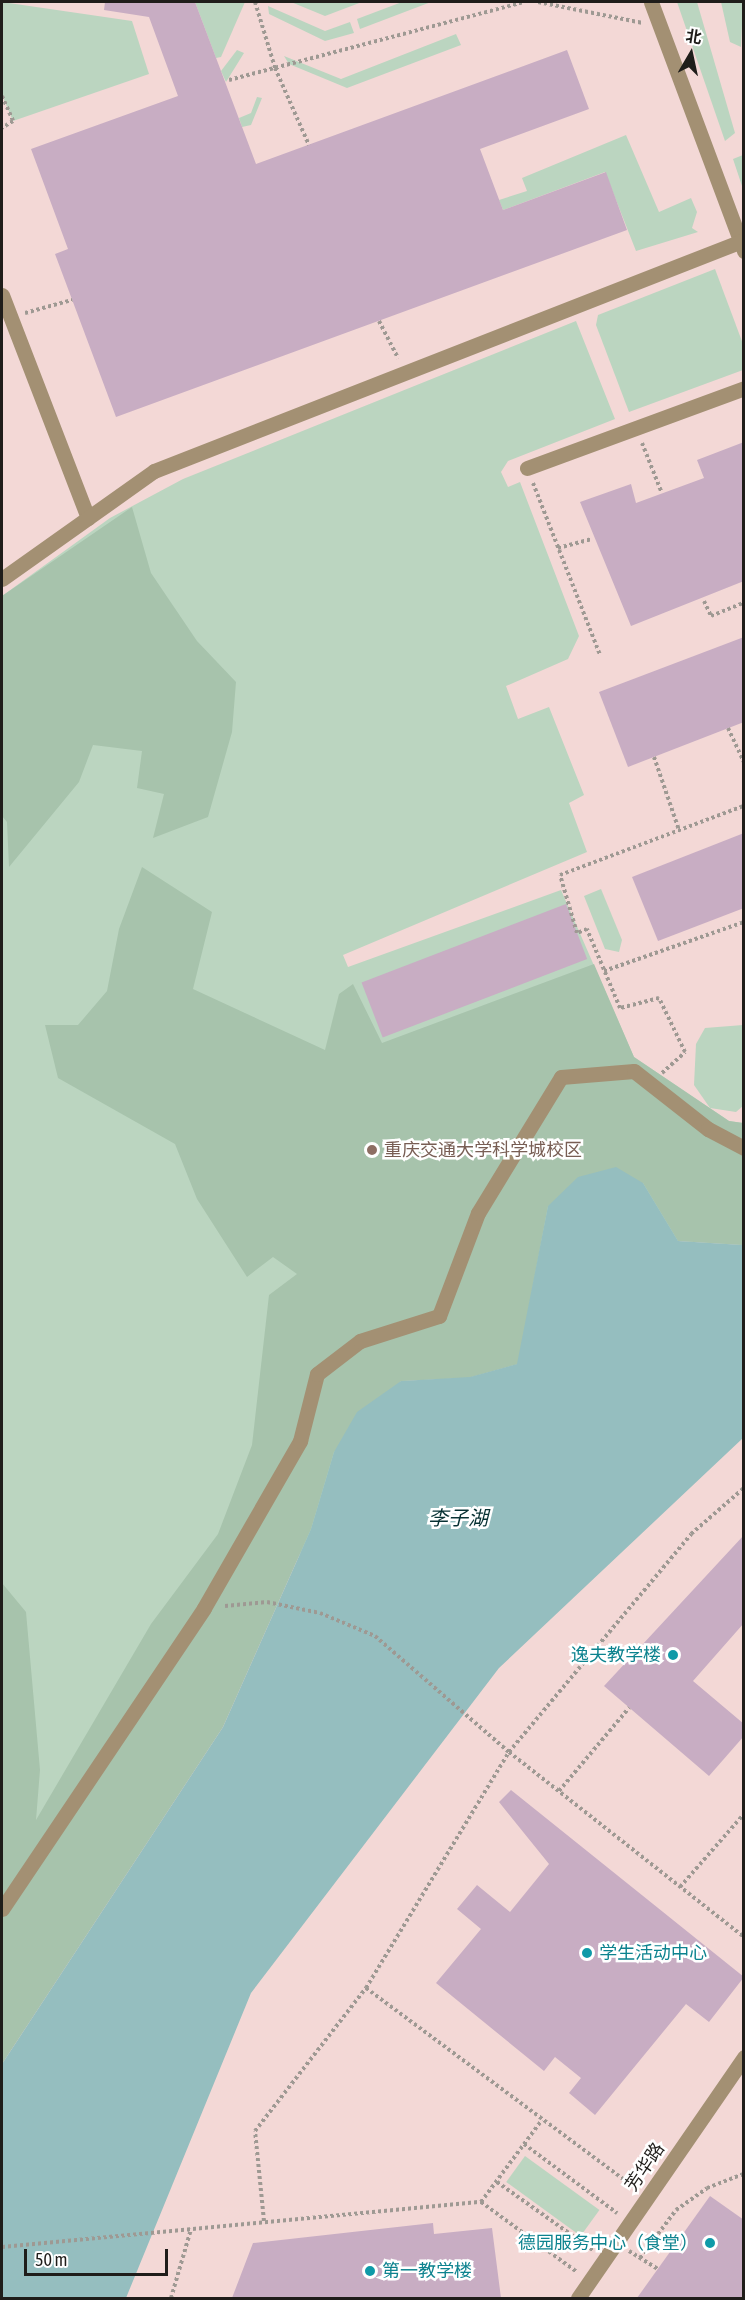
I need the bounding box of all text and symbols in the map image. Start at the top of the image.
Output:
north arrow [661,24,721,84]
text: 北 [684,26,703,46]
place label: 重庆交通大学科学城校区 [384,1139,582,1161]
marker: 重庆交通大学科学城校区 [365,1143,379,1157]
water label: 李子湖 [428,1505,488,1529]
place label: 逸夫教学楼 [571,1644,661,1666]
marker: 逸夫教学楼 [666,1648,680,1662]
place label: 学生活动中心 [599,1942,707,1964]
marker: 学生活动中心 [580,1946,594,1960]
street label: 芳华路 [621,2139,669,2195]
place label: 德园服务中心（食堂） [518,2232,698,2254]
marker: 德园服务中心（食堂） [703,2236,717,2250]
scale bar [27,2237,171,2275]
text: 50 m [35,2249,67,2270]
place label: 第一教学楼 [382,2260,472,2282]
marker: 第一教学楼 [363,2264,377,2278]

